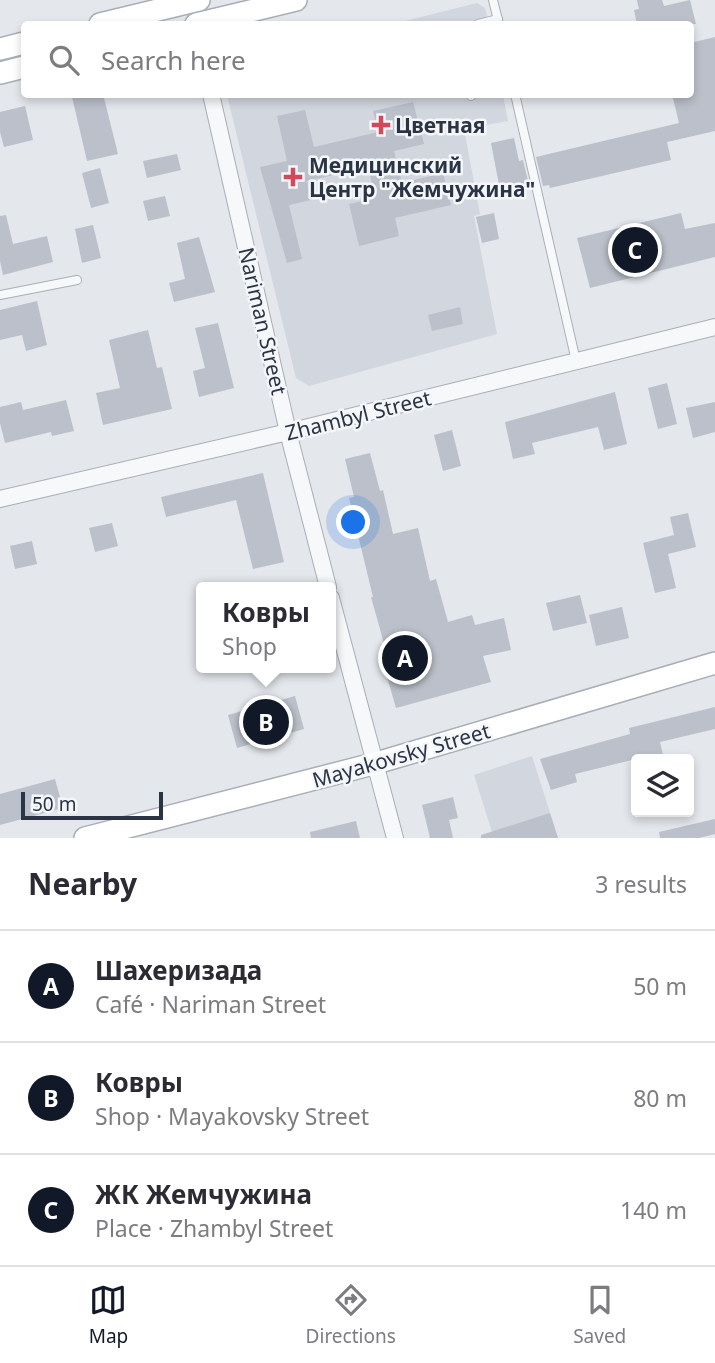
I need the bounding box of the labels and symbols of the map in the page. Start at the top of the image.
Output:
place label: Цветная [395,111,485,139]
marker: Цветная [373,117,389,133]
place label: Медицинский Центр "Жемчужина" [309,151,535,203]
marker: Медицинский Центр "Жемчужина" [283,167,303,187]
pin: C [612,224,658,276]
street label: Nariman Street [232,245,294,398]
street label: Zhambyl Street [282,383,434,447]
your location [336,505,370,539]
pin: A [382,632,428,684]
pin: B [243,696,289,748]
street label: Mayakovsky Street [309,716,493,794]
scale bar [21,789,163,821]

